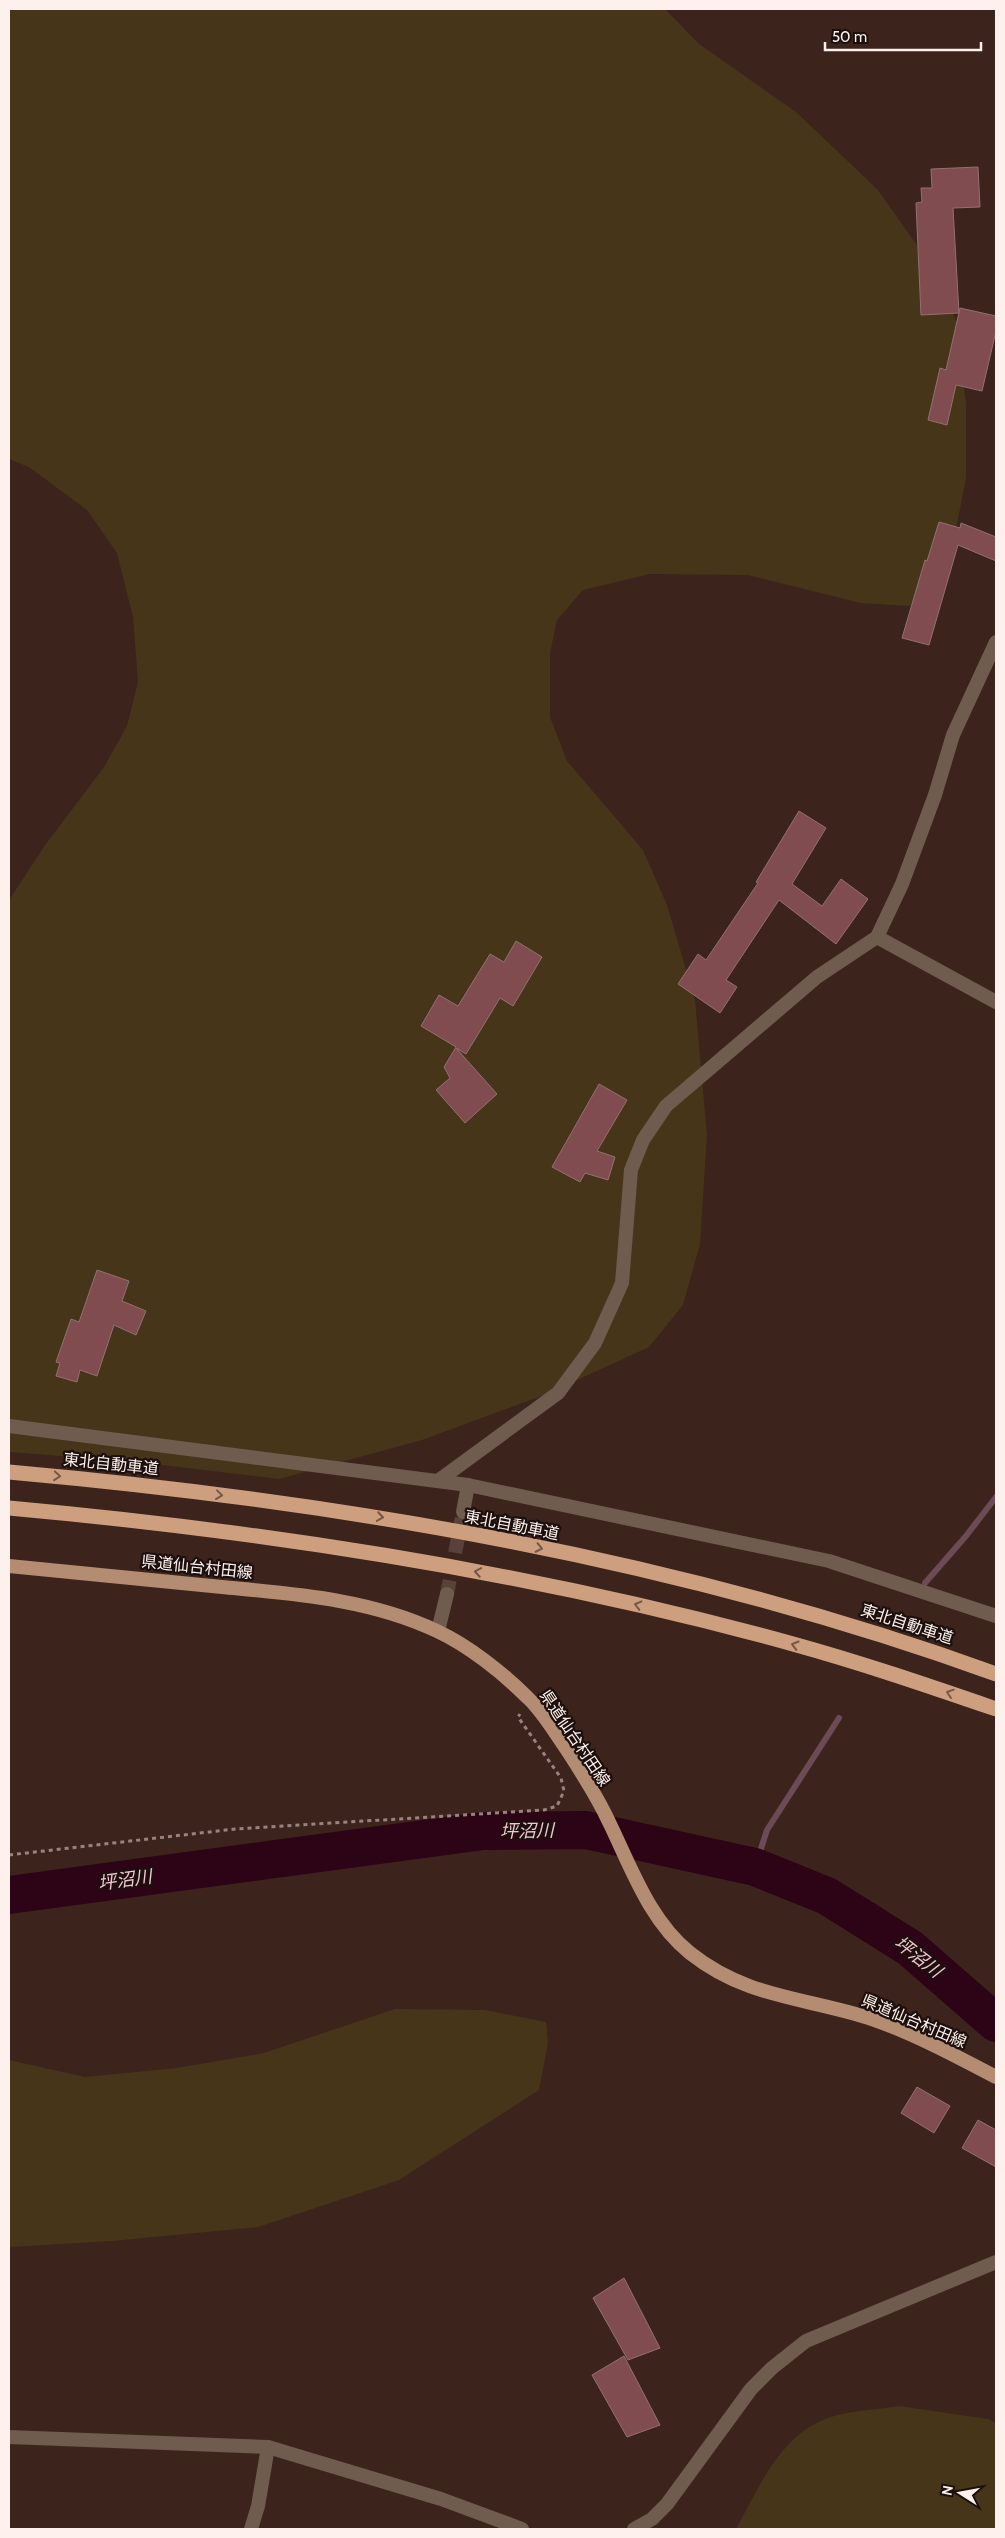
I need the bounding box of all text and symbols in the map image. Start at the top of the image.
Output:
scale bar [825,20,981,52]
text: 50 m [832,28,867,46]
street label: 東北自動車道 [62,1450,160,1478]
one-way arrow [54,1470,62,1481]
one-way arrow [214,1489,223,1499]
street label: 東北自動車道 [463,1507,561,1543]
one-way arrow [375,1512,384,1522]
one-way arrow [535,1542,544,1552]
street label: 県道仙台村田線 [140,1552,254,1582]
one-way arrow [474,1568,483,1578]
one-way arrow [633,1600,642,1611]
street label: 東北自動車道 [858,1600,956,1648]
one-way arrow [792,1640,800,1650]
street label: 県道仙台村田線 [536,1686,614,1790]
one-way arrow [946,1689,955,1699]
water label: 坪沼川 [500,1819,556,1842]
water label: 坪沼川 [97,1865,155,1895]
water label: 坪沼川 [890,1932,948,1984]
street label: 県道仙台村田線 [859,1990,969,2052]
north arrow [935,2468,985,2518]
text: N [937,2484,957,2497]

